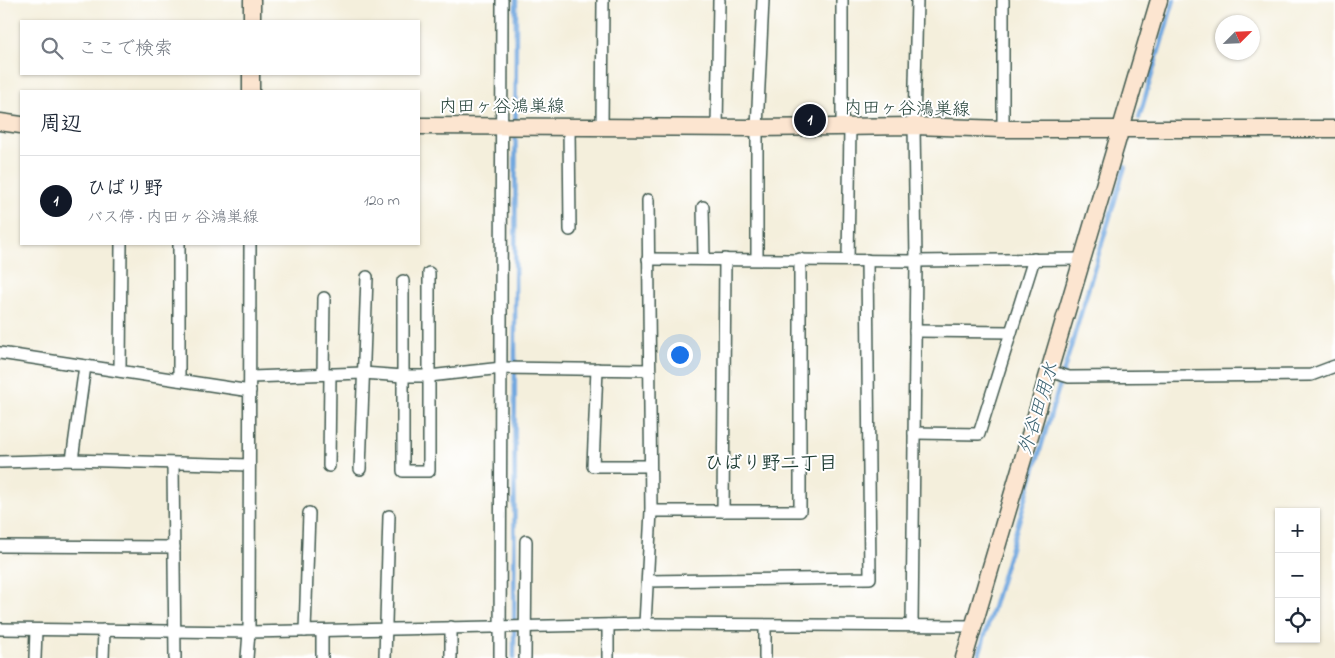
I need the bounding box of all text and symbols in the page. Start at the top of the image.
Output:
north arrow [1215,15,1260,60]
search box [20,20,420,75]
icon: search [38,34,66,62]
text: ここで検索 [78,36,173,63]
street label: 内田ヶ谷鴻巣線 [439,95,565,121]
street label: 内田ヶ谷鴻巣線 [844,96,970,124]
pin: 1 [794,101,826,139]
text: 周辺 [40,110,82,140]
text: ひばり野 [87,176,163,203]
text: 1 [53,189,59,213]
text: 120 m [364,189,400,213]
text: バス停 · 内田ヶ谷鴻巣線 [87,206,258,230]
your location [667,342,693,368]
water label: 外谷田用水 [1013,359,1066,458]
district label: ひばり野二丁目 [704,451,838,478]
map controls [1275,508,1320,643]
button: + [1275,508,1320,553]
button: − [1275,553,1320,598]
button: locate [1275,598,1320,643]

